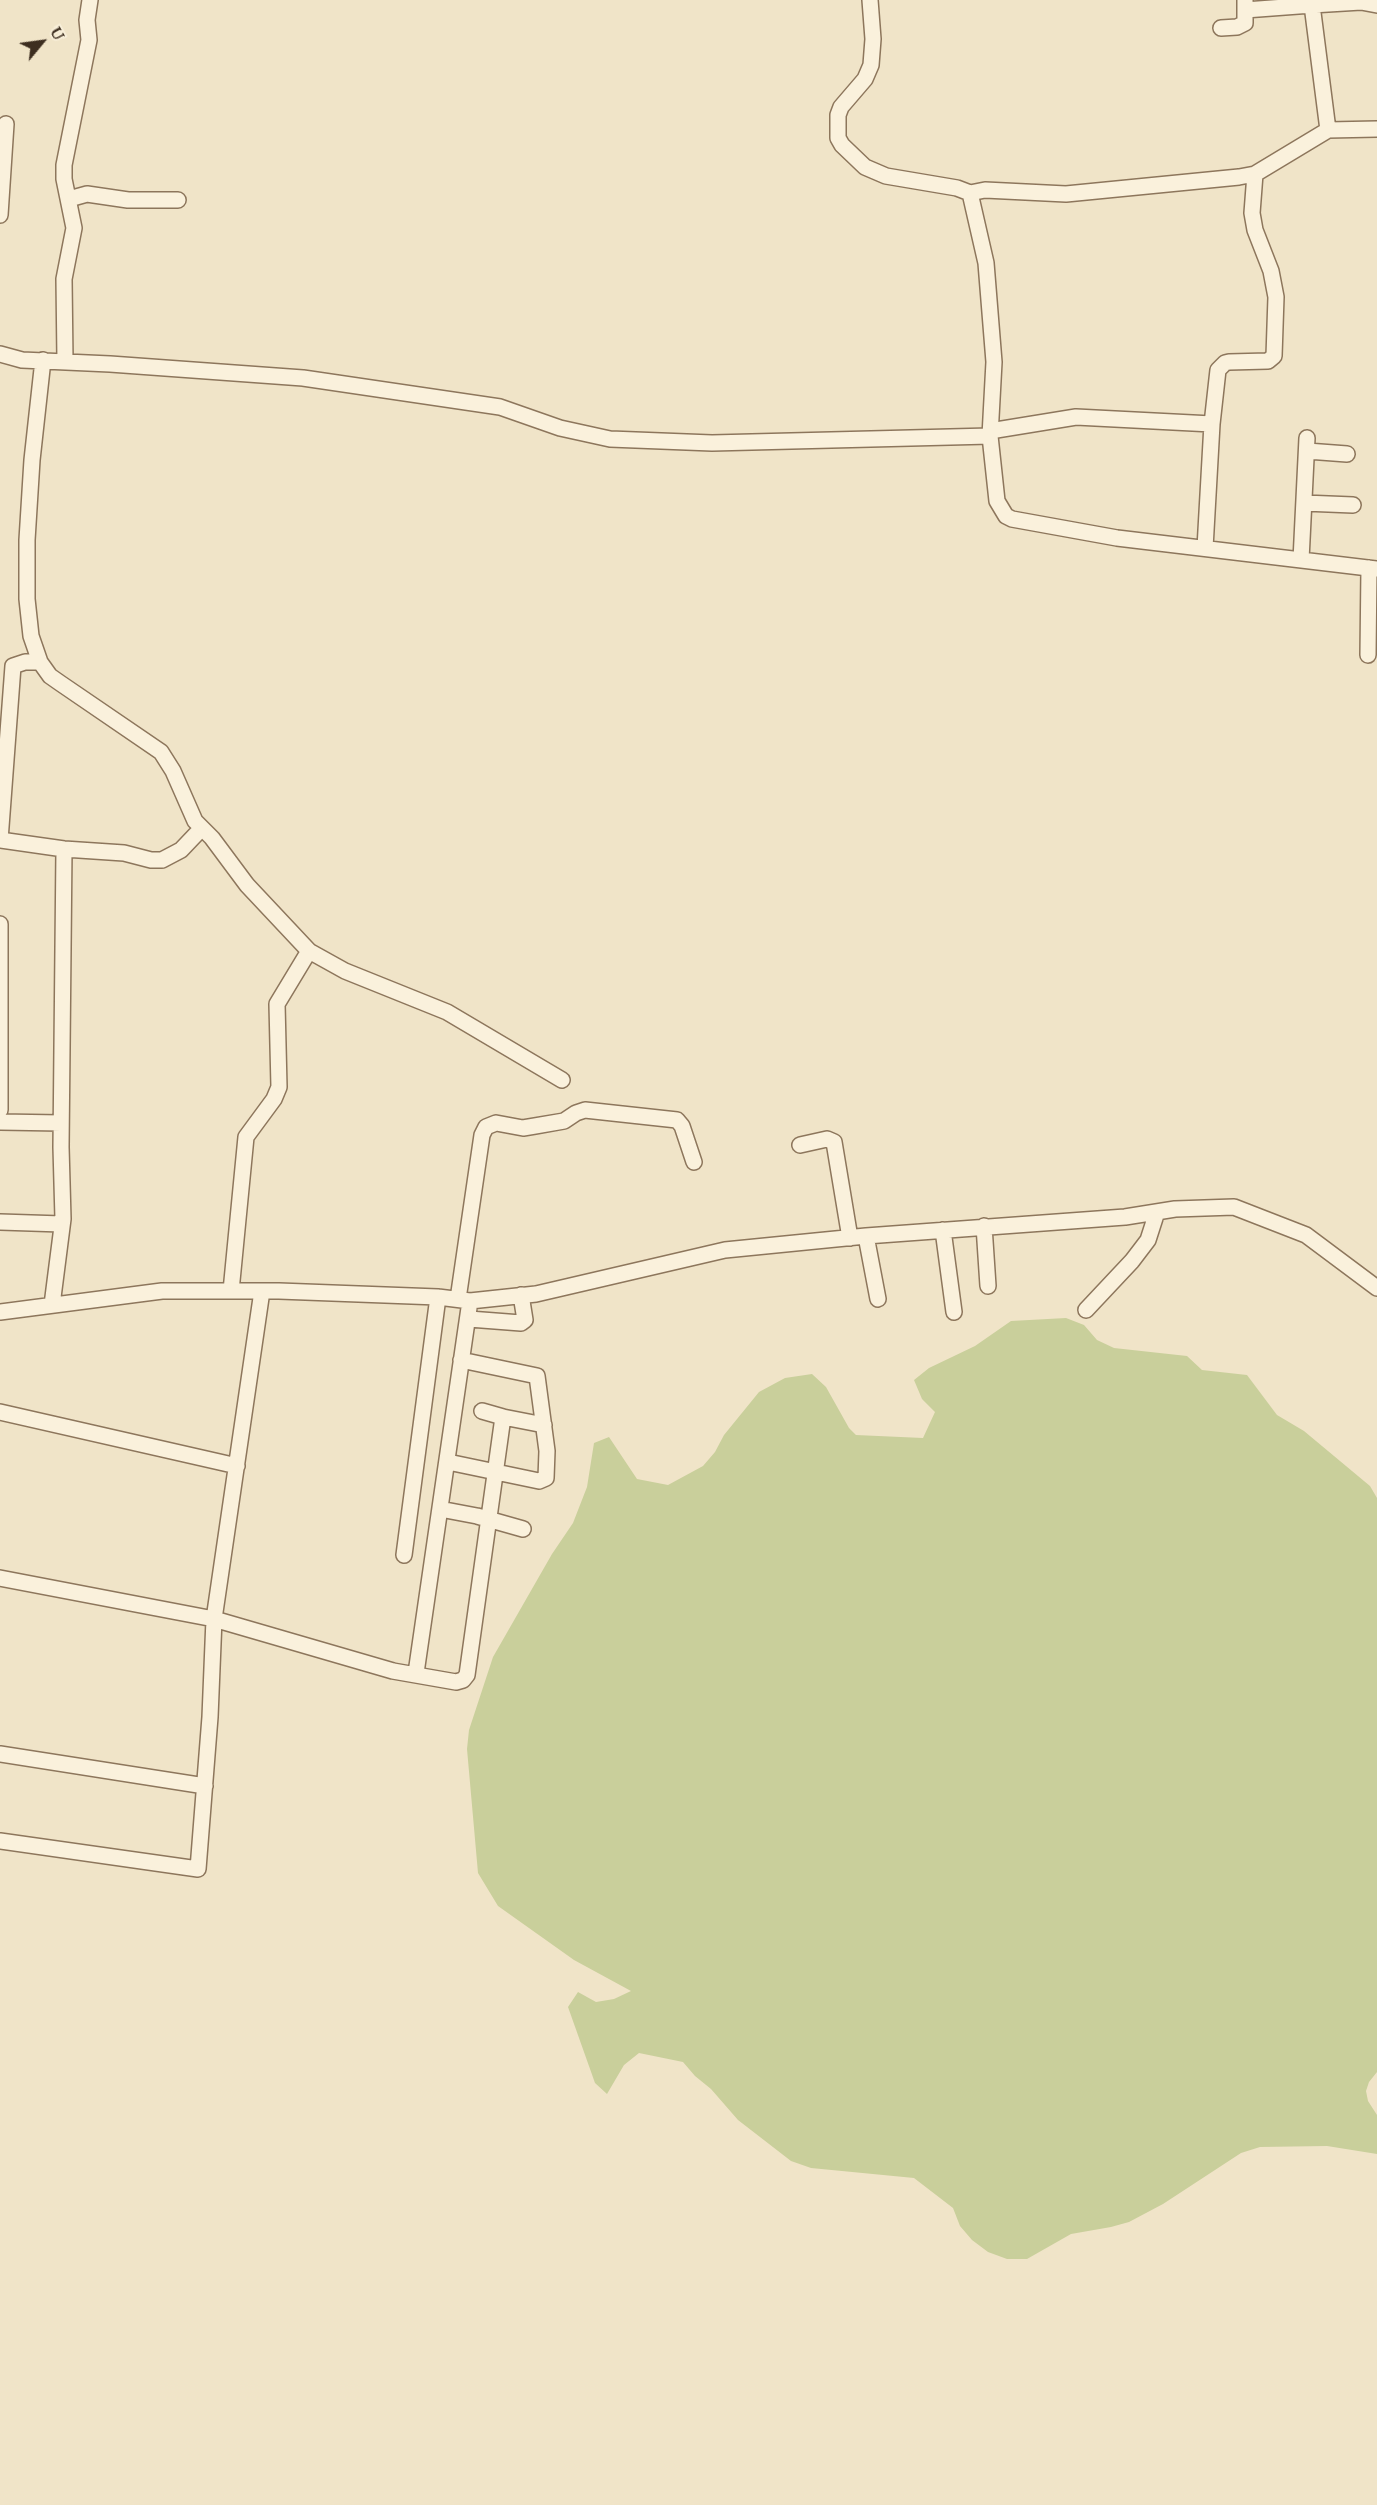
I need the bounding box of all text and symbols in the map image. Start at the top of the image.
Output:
north arrow [12,12,72,72]
text: U [46,23,69,43]

